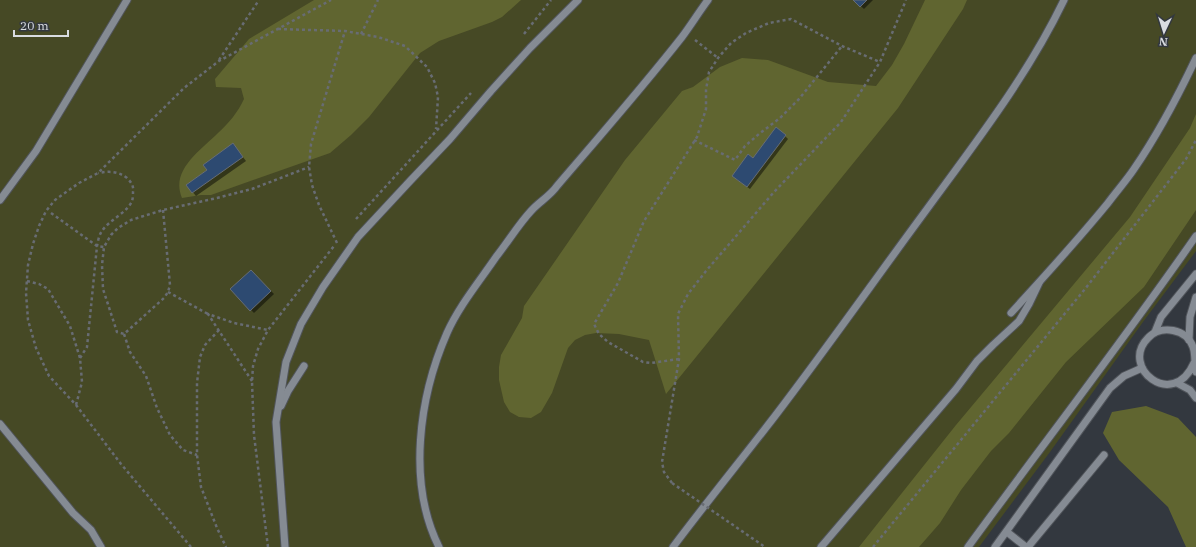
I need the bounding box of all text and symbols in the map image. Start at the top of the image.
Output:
scale bar [14,12,68,38]
north arrow [1144,12,1184,52]
text: 20 m [20,18,49,33]
text: N [1158,35,1168,49]

